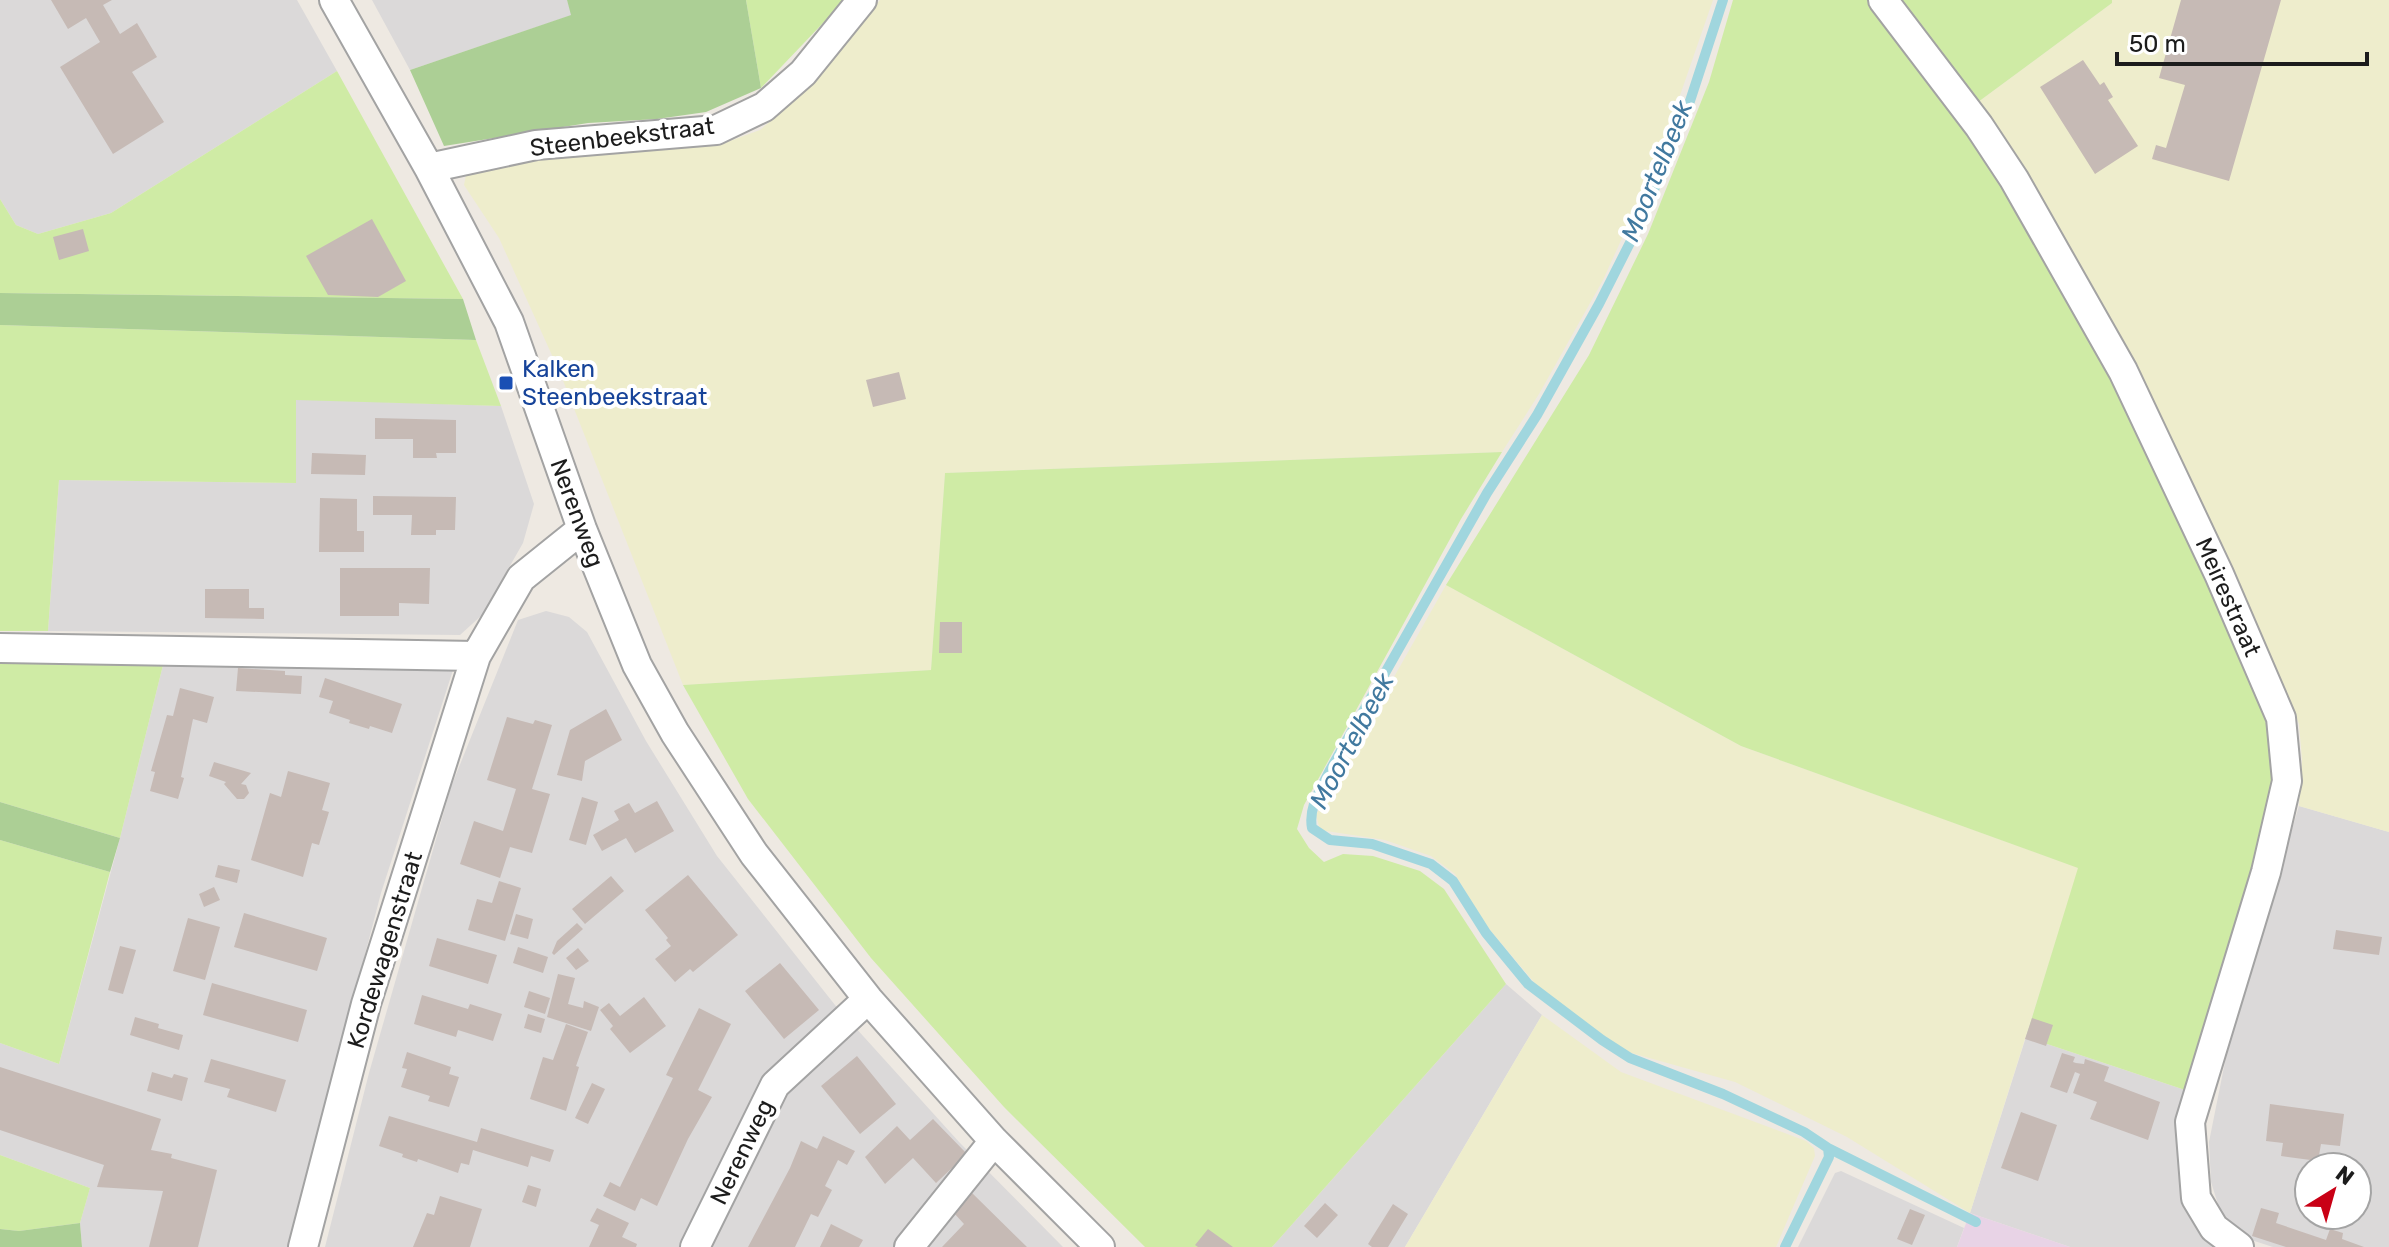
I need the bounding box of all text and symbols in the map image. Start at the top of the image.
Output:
scale bar [2117,16,2367,66]
text: 50 m [2129,30,2186,58]
water label: Moortelbeek [1615,96,1700,246]
street label: Steenbeekstraat [528,112,716,162]
place label: Kalken Steenbeekstraat [522,355,707,411]
marker: Kalken Steenbeekstraat [497,374,515,392]
street label: Nerenweg [544,455,610,571]
street label: Meirestraat [2189,533,2267,661]
water label: Moortelbeek [1303,667,1401,814]
street label: Kordewagenstraat [342,848,428,1052]
street label: Nerenweg [705,1095,779,1209]
north arrow [2293,1151,2373,1231]
text: N [2330,1160,2359,1191]

